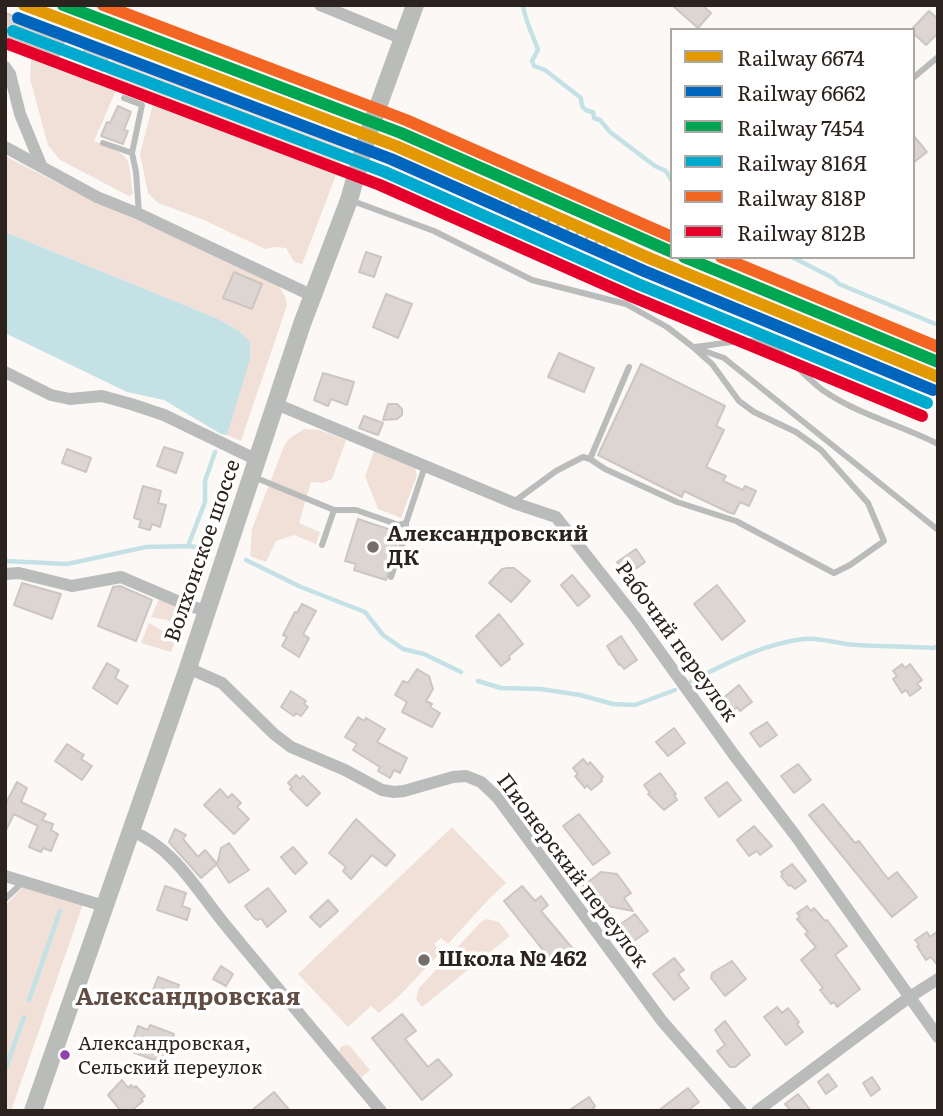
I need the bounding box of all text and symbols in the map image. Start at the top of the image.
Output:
legend [670,28,915,259]
text: Railway 6674 [737,41,865,72]
text: Railway 6662 [737,76,866,107]
text: Railway 7454 [737,111,864,142]
text: Railway 816Я [737,146,867,177]
text: Railway 818Р [737,181,866,212]
text: Railway 812В [737,216,866,247]
street label: Волхонское шоссе [160,456,246,646]
place label: Александровский ДК [387,522,588,572]
marker: Александровский ДК [365,539,381,555]
street label: Рабочий переулок [609,557,743,727]
street label: Пионерский переулок [491,769,653,973]
place label: Школа № 462 [438,947,587,973]
marker: Школа № 462 [416,952,432,968]
district label: Александровская [75,984,301,1012]
place label: Александровская, Сельский переулок [78,1033,262,1077]
marker: Александровская, Сельский переулок [58,1048,72,1062]

